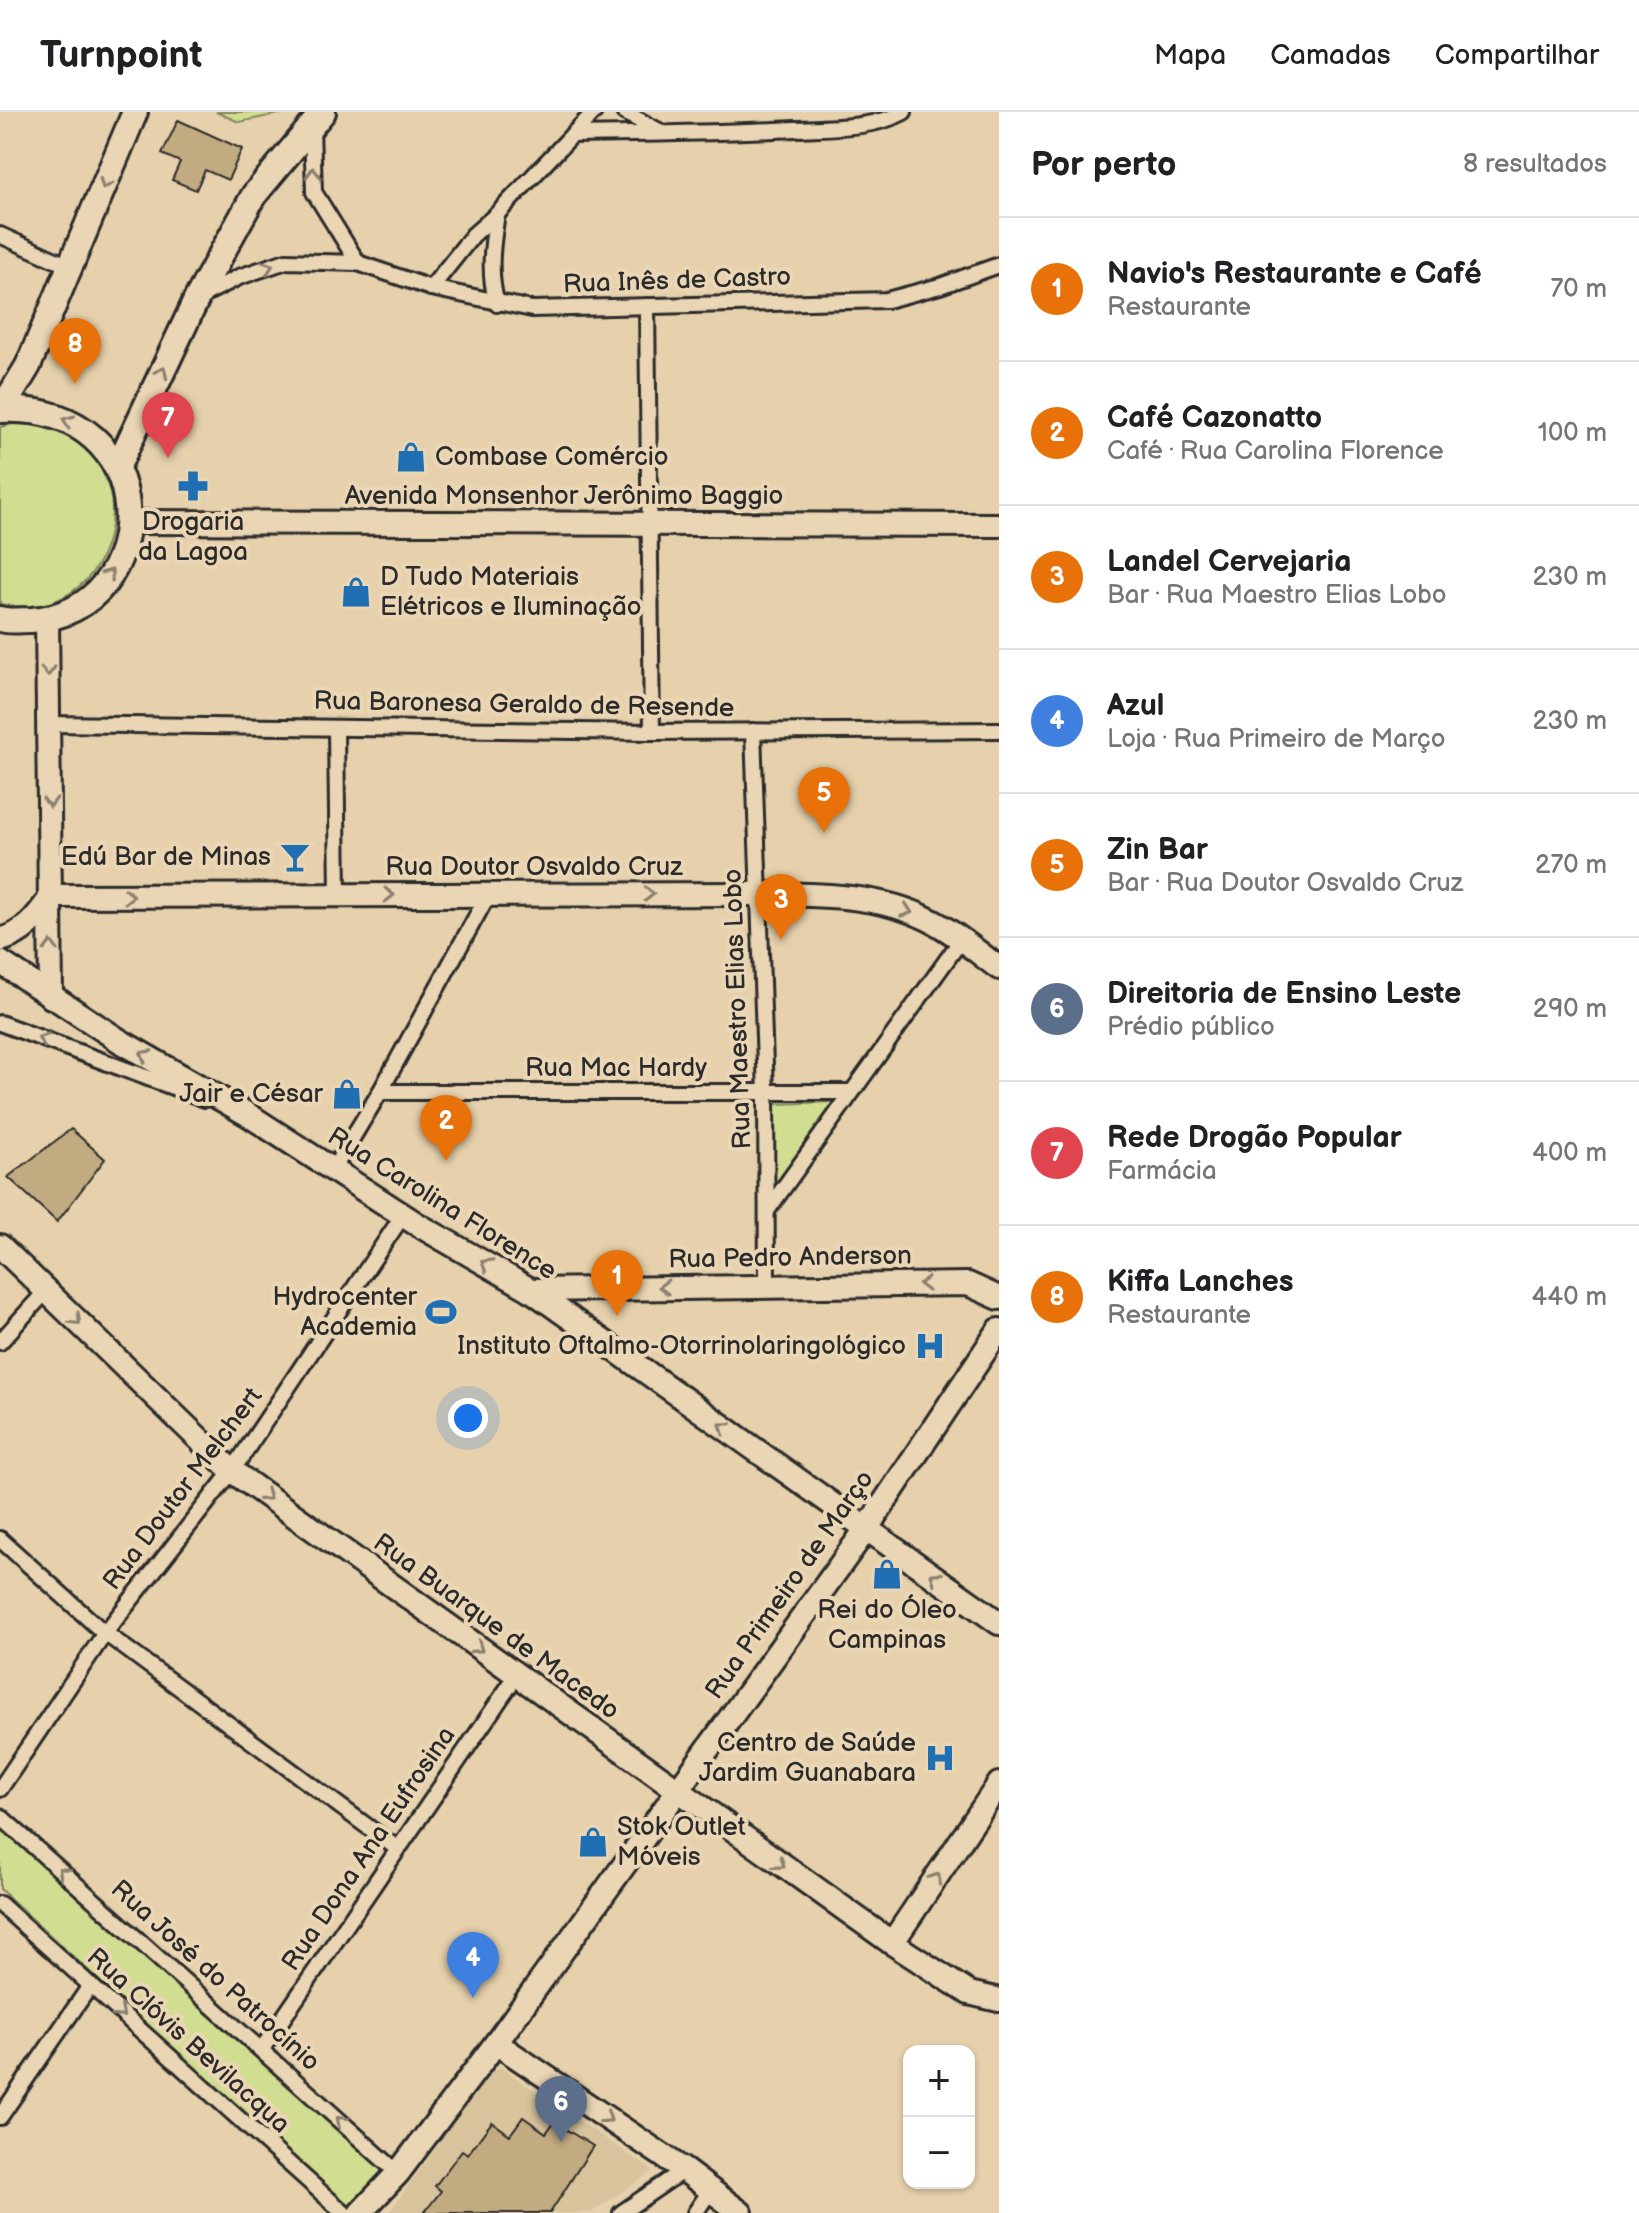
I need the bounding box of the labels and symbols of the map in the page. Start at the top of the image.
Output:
one-way arrow [304,166,322,179]
one-way arrow [99,176,115,190]
one-way arrow [261,261,275,277]
street label: Rua Inês de Castro [563,262,791,300]
pin: 8 [49,318,101,384]
one-way arrow [152,365,168,380]
pin: 7 [142,392,194,458]
one-way arrow [62,414,76,430]
shop icon: Combase Comércio [394,440,428,474]
place label: Combase Comércio [435,442,669,473]
pharmacy icon: Drogaria da Lagoa [176,469,210,503]
street label: Avenida Monsenhor Jerônimo Baggio [345,481,783,512]
place label: Drogaria da Lagoa [138,507,248,568]
place label: D Tudo Materiais Elétricos e Iluminação [380,562,642,623]
one-way arrow [99,569,113,583]
shop icon: D Tudo Materiais Elétricos e Iluminação [339,575,373,609]
one-way arrow [39,665,57,678]
street label: Rua Baronesa Geraldo de Resende [313,686,735,724]
pin: 5 [798,767,850,833]
one-way arrow [41,796,59,809]
bar icon: Edú Bar de Minas [278,840,312,874]
place label: Edú Bar de Minas [61,842,271,873]
street label: Rua Doutor Osvaldo Cruz [385,852,683,883]
street label: Rua Maestro Elias Lobo [718,868,758,1150]
pin: 3 [755,874,807,940]
one-way arrow [643,885,656,903]
one-way arrow [383,886,396,904]
one-way arrow [123,887,136,905]
one-way arrow [899,901,913,918]
one-way arrow [42,939,60,952]
one-way arrow [36,1032,50,1049]
one-way arrow [139,1049,154,1065]
street label: Rua Mac Hardy [525,1053,707,1084]
shop icon: Jair e César [330,1077,364,1111]
place label: Jair e César [179,1079,324,1110]
pin: 2 [420,1095,472,1161]
street label: Rua Carolina Florence [322,1121,562,1287]
street label: Rua Pedro Anderson [668,1240,912,1276]
pin: 1 [591,1250,643,1316]
one-way arrow [480,1258,495,1274]
one-way arrow [917,1275,930,1293]
one-way arrow [657,1278,670,1296]
place label: Hydrocenter Academia [272,1282,418,1343]
sports icon: Hydrocenter Academia [424,1295,458,1329]
one-way arrow [67,1311,81,1325]
hospital icon: Instituto Oftalmo-Otorrinolaringológico [913,1329,947,1363]
place label: Instituto Oftalmo-Otorrinolaringológico [457,1331,906,1362]
street label: Rua Doutor Melchert [97,1382,269,1596]
your location [448,1398,488,1438]
one-way arrow [718,1422,732,1436]
street label: Rua Primeiro de Março [699,1465,881,1705]
one-way arrow [258,1487,272,1501]
street label: Rua Buarque de Macedo [367,1527,625,1727]
shop icon: Rei do Óleo Campinas [870,1557,904,1591]
one-way arrow [930,1572,944,1587]
place label: Rei do Óleo Campinas [817,1594,957,1656]
one-way arrow [469,1638,483,1653]
street label: Rua Dona Ana Eufrosina [276,1721,462,1977]
place label: Centro de Saúde Jardim Guanabara [699,1728,916,1789]
hospital icon: Centro de Saúde Jardim Guanabara [923,1741,957,1775]
place label: Stok Outlet Móveis [617,1812,746,1873]
shop icon: Stok Outlet Móveis [576,1825,610,1859]
one-way arrow [772,1855,786,1869]
one-way arrow [58,1868,73,1882]
one-way arrow [926,1873,941,1887]
street label: Rua José do Patrocínio [104,1874,326,2078]
pin: 4 [447,1932,499,1998]
street label: Rua Clóvis Bevilacqua [80,1942,296,2140]
one-way arrow [110,2003,125,2018]
pin: 6 [535,2076,587,2142]
one-way arrow [598,2108,612,2123]
one-way arrow [335,2116,350,2130]

